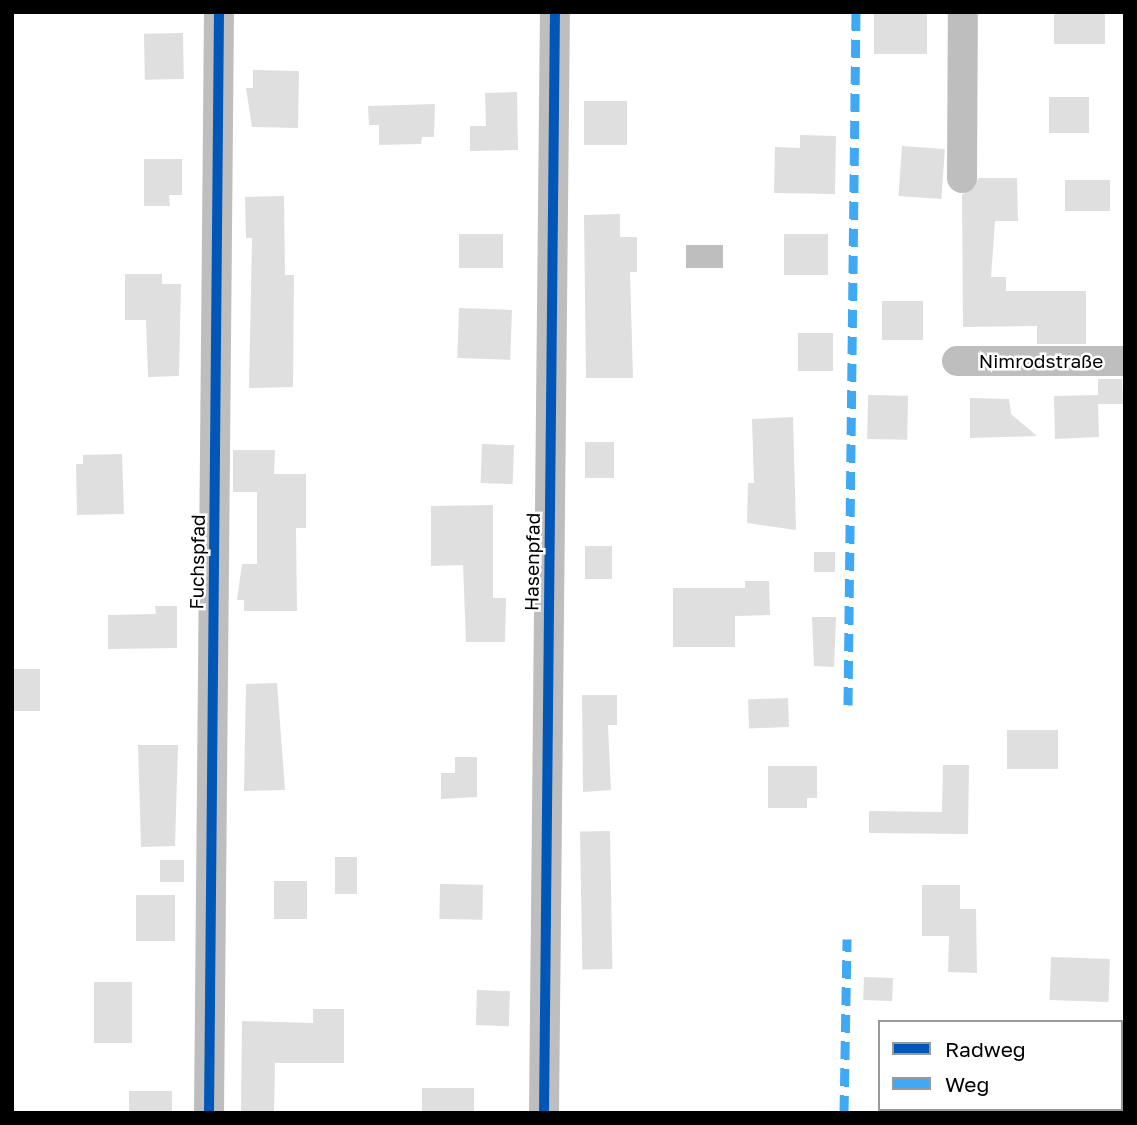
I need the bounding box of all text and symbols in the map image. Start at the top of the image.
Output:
street label: Nimrodstraße [979,350,1103,372]
street label: Hasenpfad [520,513,544,611]
street label: Fuchspfad [185,514,209,610]
legend [878,1020,1123,1111]
text: Radweg [945,1036,1026,1062]
text: Weg [945,1071,989,1097]

